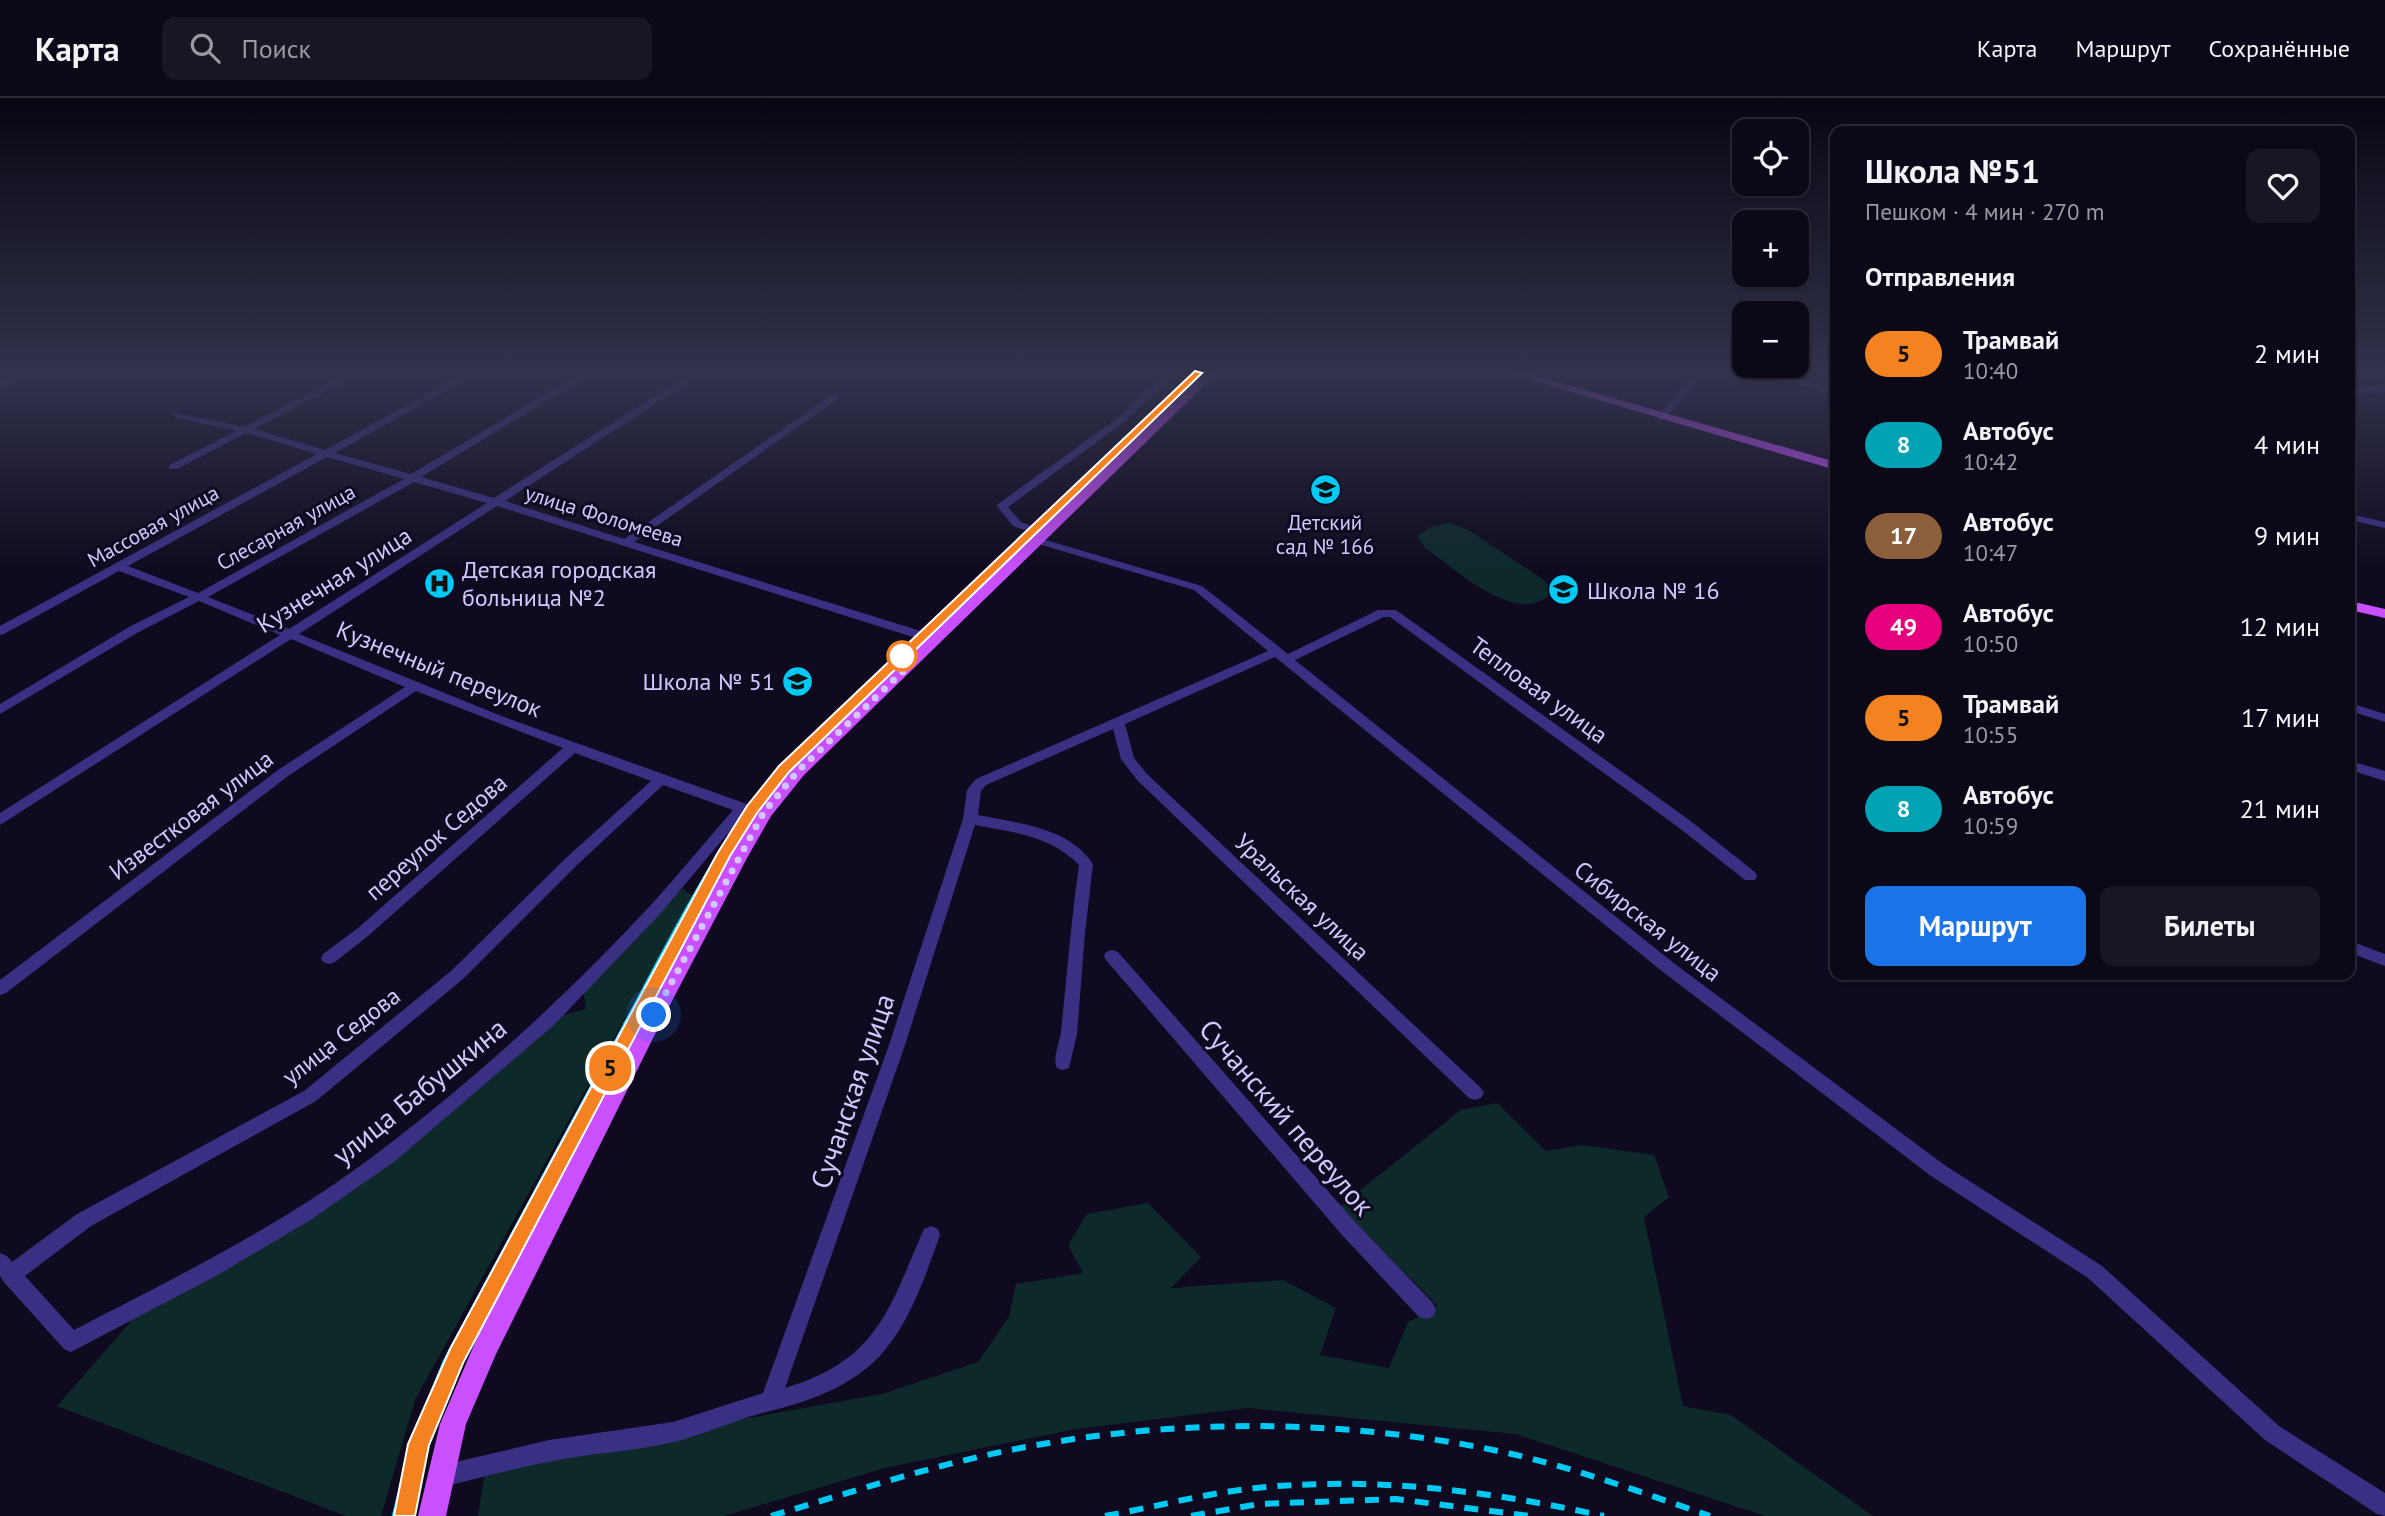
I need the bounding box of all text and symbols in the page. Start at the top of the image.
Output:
search box [162,17,652,80]
text: Карта [35,27,120,70]
icon: search [186,29,224,67]
text: Поиск [242,32,311,65]
text: Карта [1977,33,2037,64]
text: Маршрут [2075,33,2170,64]
text: Сохранённые [2208,33,2350,64]
map controls [1732,119,1809,378]
button: locate [1732,119,1809,196]
text: Школа №51 [1865,149,2040,192]
button: heart [2246,149,2320,223]
text: Пешком · 4 мин · 270 m [1865,197,2104,226]
button: + [1732,210,1809,287]
text: Отправления [1865,260,2015,293]
button: − [1732,301,1809,378]
text: Трамвай [1963,323,2059,356]
text: 2 мин [2254,337,2320,370]
text: 5 [1897,338,1910,369]
text: 10:40 [1963,356,2018,385]
text: Автобус [1963,414,2054,447]
text: 4 мин [2254,428,2320,461]
text: 8 [1897,429,1910,460]
text: 10:42 [1963,447,2018,476]
school or university icon: Детский сад № 166 [1308,473,1342,507]
street label: Слесарная улица [212,478,360,576]
street label: Массовая улица [83,479,223,573]
street label: улица Фоломеева [522,479,686,553]
text: Автобус [1963,505,2054,538]
place label: Детский сад № 166 [1276,509,1374,560]
text: 9 мин [2254,519,2320,552]
street label: Кузнечная улица [251,520,417,640]
text: 17 [1890,520,1917,551]
text: 10:47 [1963,538,2018,567]
place label: Детская городская больница №2 [462,554,657,613]
hospital icon: Детская городская больница №2 [422,566,456,600]
school or university icon: Школа № 16 [1547,573,1581,607]
place label: Школа № 16 [1587,575,1719,606]
text: Автобус [1963,596,2054,629]
text: 12 мин [2240,610,2320,643]
text: 49 [1890,611,1917,642]
street label: Кузнечный переулок [332,614,547,725]
text: 10:50 [1963,629,2018,658]
street label: Тепловая улица [1464,630,1614,750]
unlabelled marker [887,641,917,671]
school or university icon: Школа № 51 [781,664,815,698]
place label: Школа № 51 [643,666,775,697]
text: Трамвай [1963,687,2059,720]
text: 17 мин [2241,701,2320,734]
text: 5 [1897,702,1910,733]
text: 10:55 [1963,720,2018,749]
street label: Известковая улица [103,743,279,887]
street label: переулок Седова [359,767,513,907]
text: Автобус [1963,778,2054,811]
text: 21 мин [2240,792,2320,825]
text: 8 [1897,793,1910,824]
text: 10:59 [1963,811,2018,840]
street label: Уральская улица [1228,827,1376,967]
street label: Сибирская улица [1568,854,1728,988]
button: Маршрут [1865,886,2086,966]
button: Билеты [2100,886,2320,966]
street label: улица Седова [276,980,406,1092]
street label: Сучанская улица [801,989,903,1193]
your location [636,997,671,1032]
street label: улица Бабушкина [324,1009,514,1173]
street label: Сучанский переулок [1191,1011,1383,1224]
line badge: 5 [587,1045,633,1091]
text: 5 [603,1052,617,1083]

